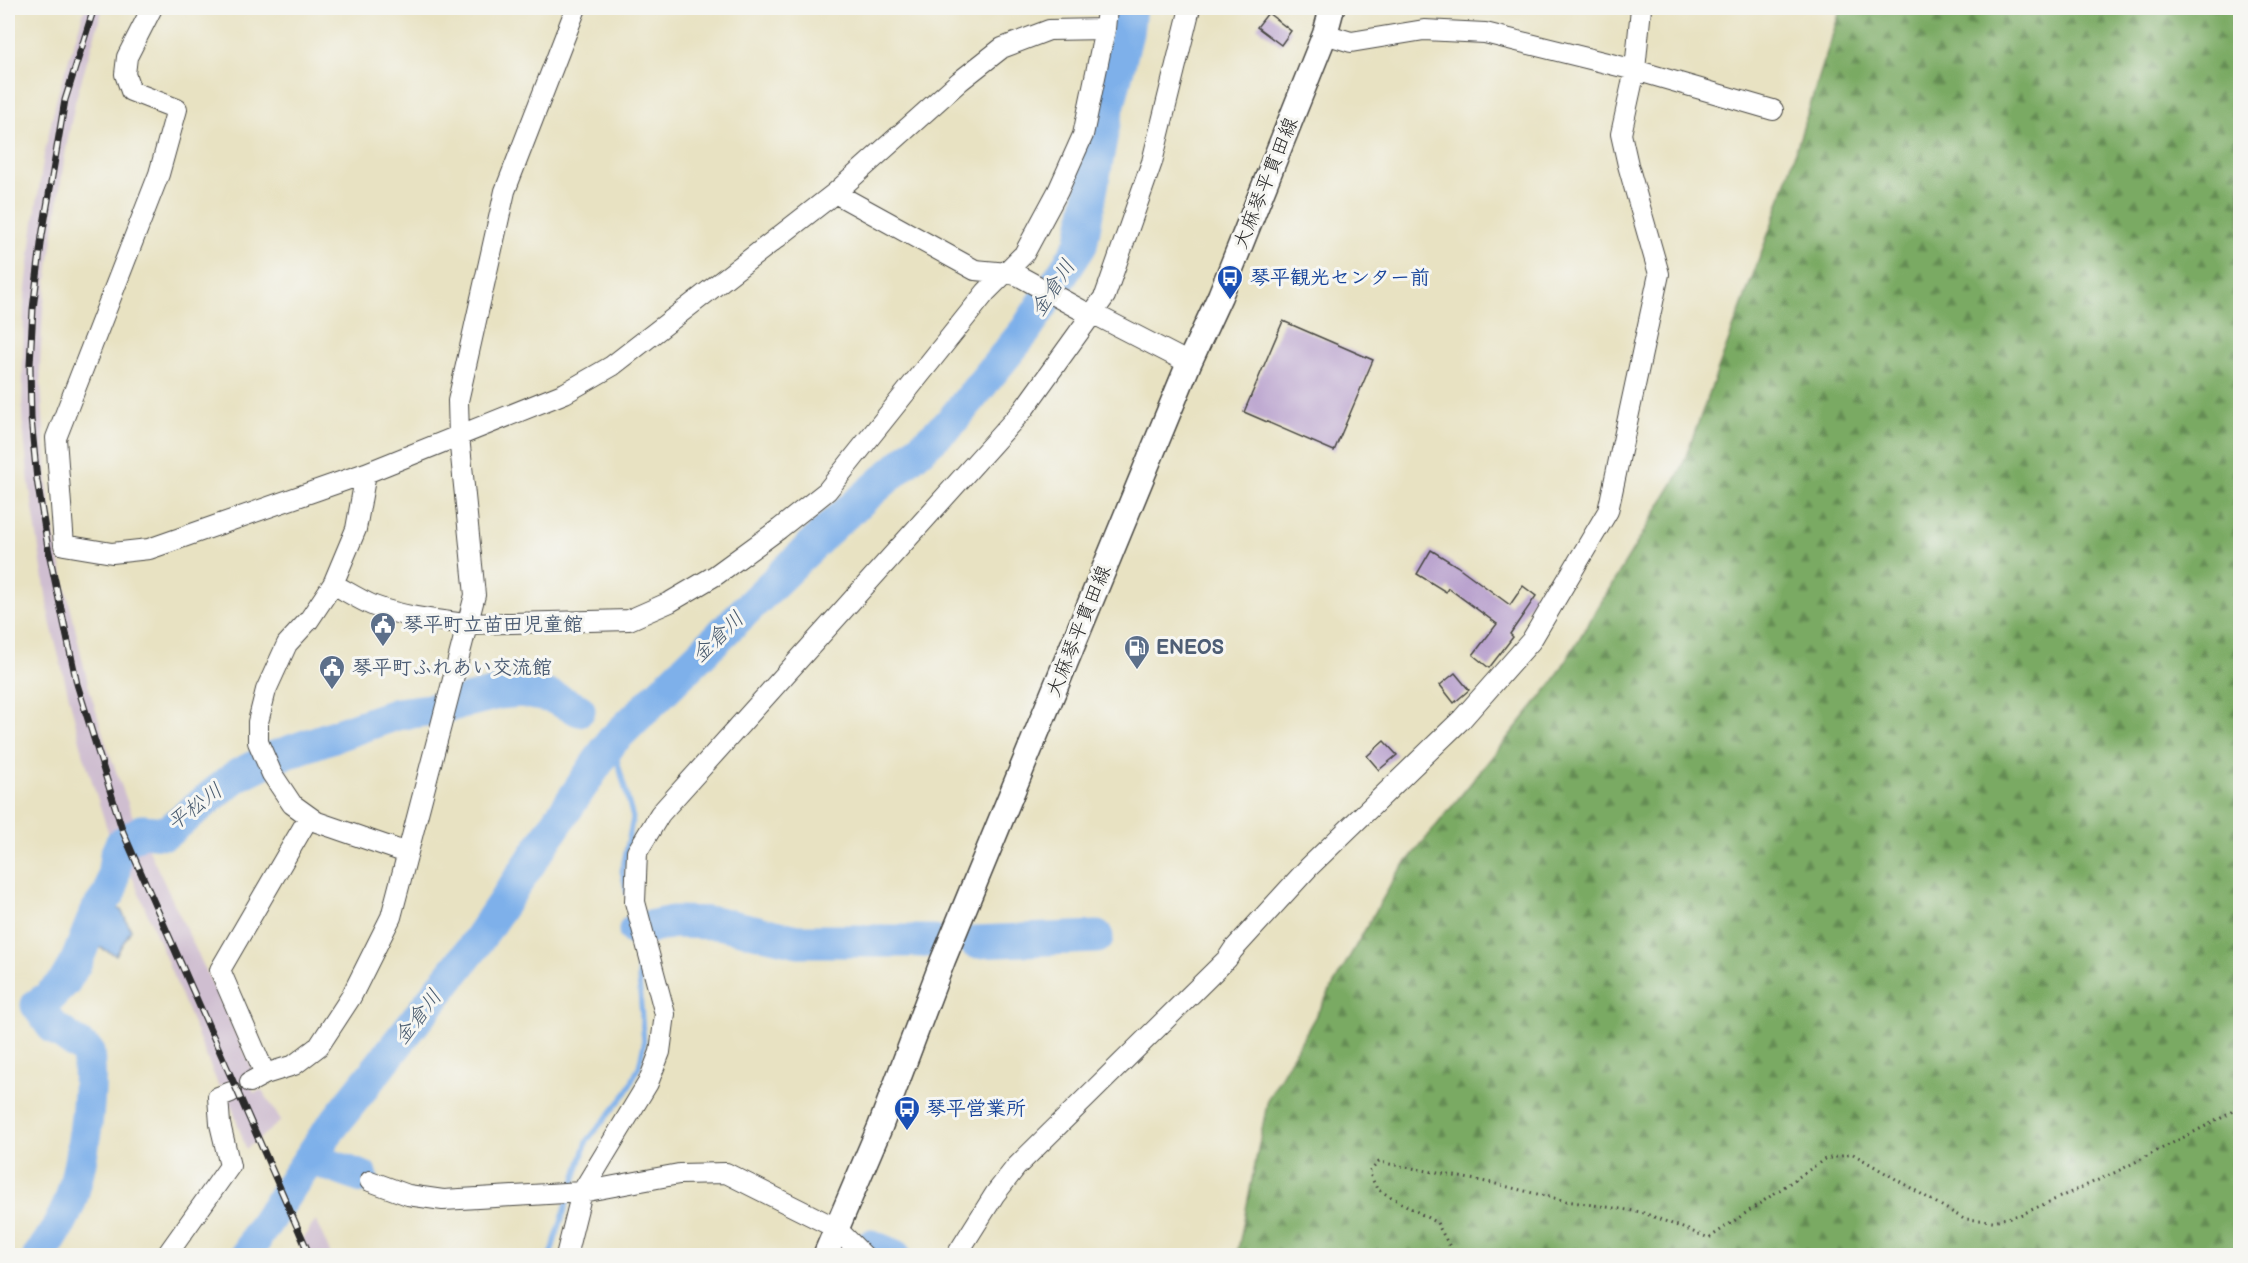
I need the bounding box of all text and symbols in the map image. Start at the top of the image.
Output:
street label: 大麻琴平貫田線 [1229,114,1303,252]
water label: 金倉川 [1025,255,1081,321]
bus stop icon: 琴平観光センター前 [1215,263,1245,301]
place label: 琴平観光センター前 [1250,266,1430,290]
street label: 大麻琴平貫田線 [1042,562,1116,700]
water label: 金倉川 [687,606,749,668]
public building icon: 琴平町立苗田児童館 [368,610,398,648]
place label: 琴平町立苗田児童館 [403,613,583,637]
fuel station icon: ENEOS [1122,633,1152,671]
place label: ENEOS [1156,636,1224,660]
public building icon: 琴平町ふれあい交流館 [317,653,347,691]
place label: 琴平町ふれあい交流館 [352,656,552,680]
water label: 平松川 [162,778,228,836]
water label: 金倉川 [389,984,447,1050]
bus stop icon: 琴平営業所 [892,1094,922,1132]
place label: 琴平営業所 [926,1097,1026,1121]

